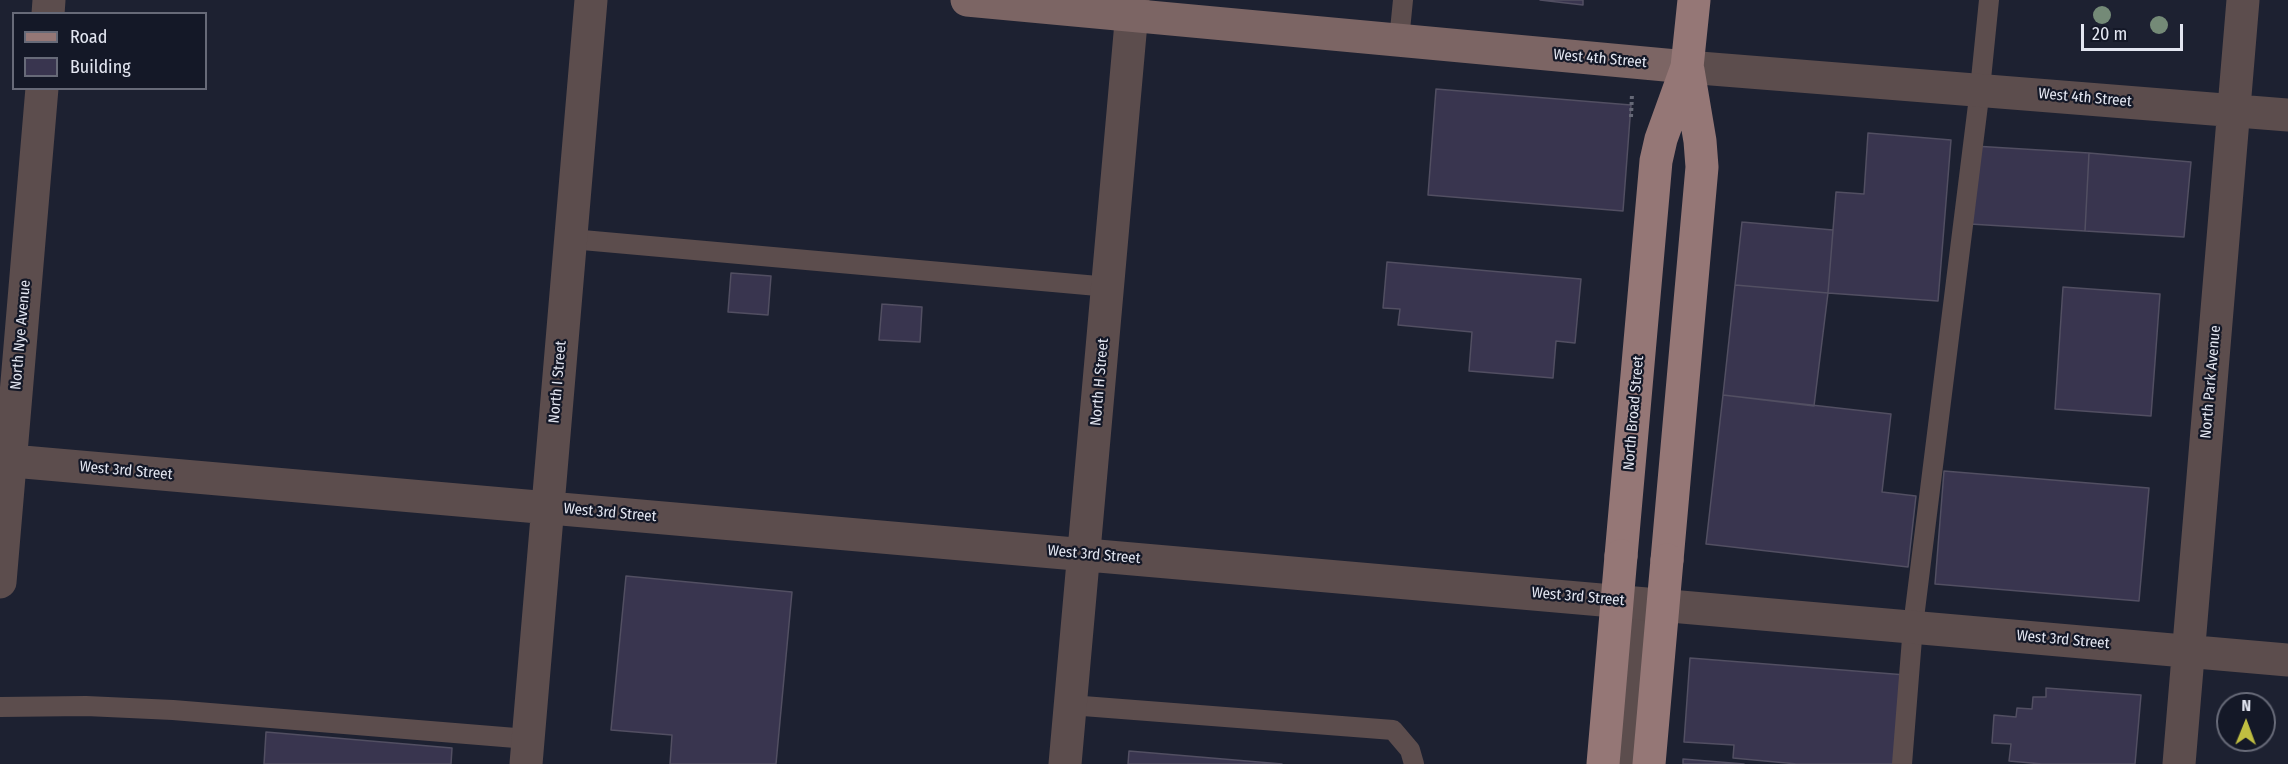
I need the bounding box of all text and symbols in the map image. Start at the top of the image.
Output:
legend [12,12,207,90]
scale bar [2084,12,2186,50]
text: 20 m [2092,23,2127,45]
text: Road [70,26,107,48]
street label: West 4th Street [1552,46,1648,72]
text: Building [70,56,131,78]
street label: West 4th Street [2037,85,2133,111]
street label: North Nye Avenue [7,279,35,391]
street label: North Park Avenue [2197,325,2225,439]
street label: North H Street [1087,337,1113,427]
street label: North I Street [545,340,571,424]
street label: North Broad Street [1620,355,1648,471]
street label: West 3rd Street [79,458,173,484]
street label: West 3rd Street [563,500,657,526]
street label: West 3rd Street [1047,542,1141,568]
street label: West 3rd Street [1531,584,1625,610]
street label: West 3rd Street [2016,627,2110,653]
north arrow [2216,692,2276,752]
text: N [2241,696,2251,715]

